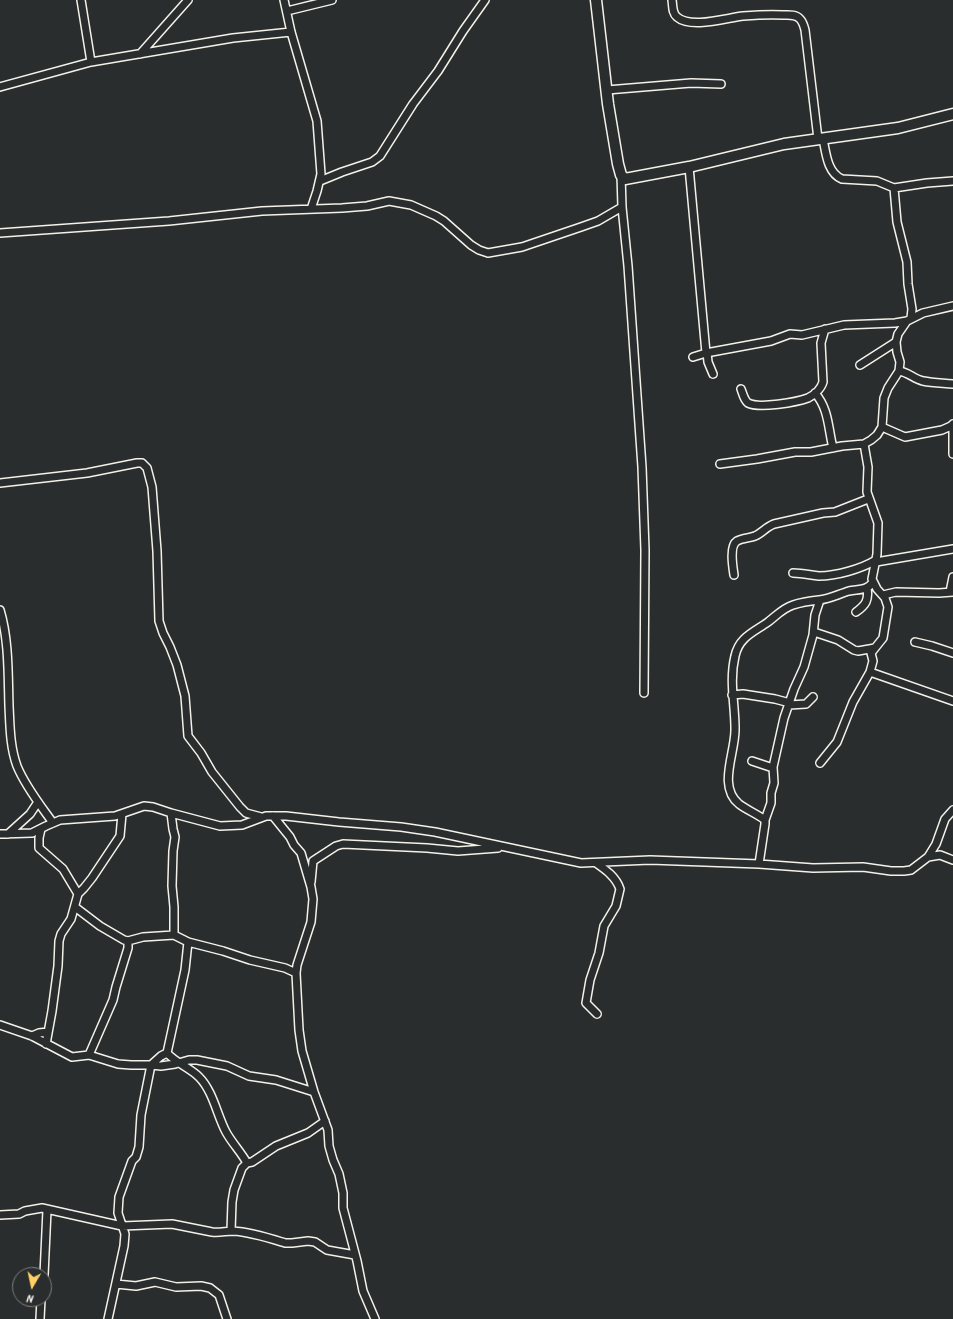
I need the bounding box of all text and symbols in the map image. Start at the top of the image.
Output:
north arrow [12,1267,52,1307]
text: N [25,1288,35,1307]

